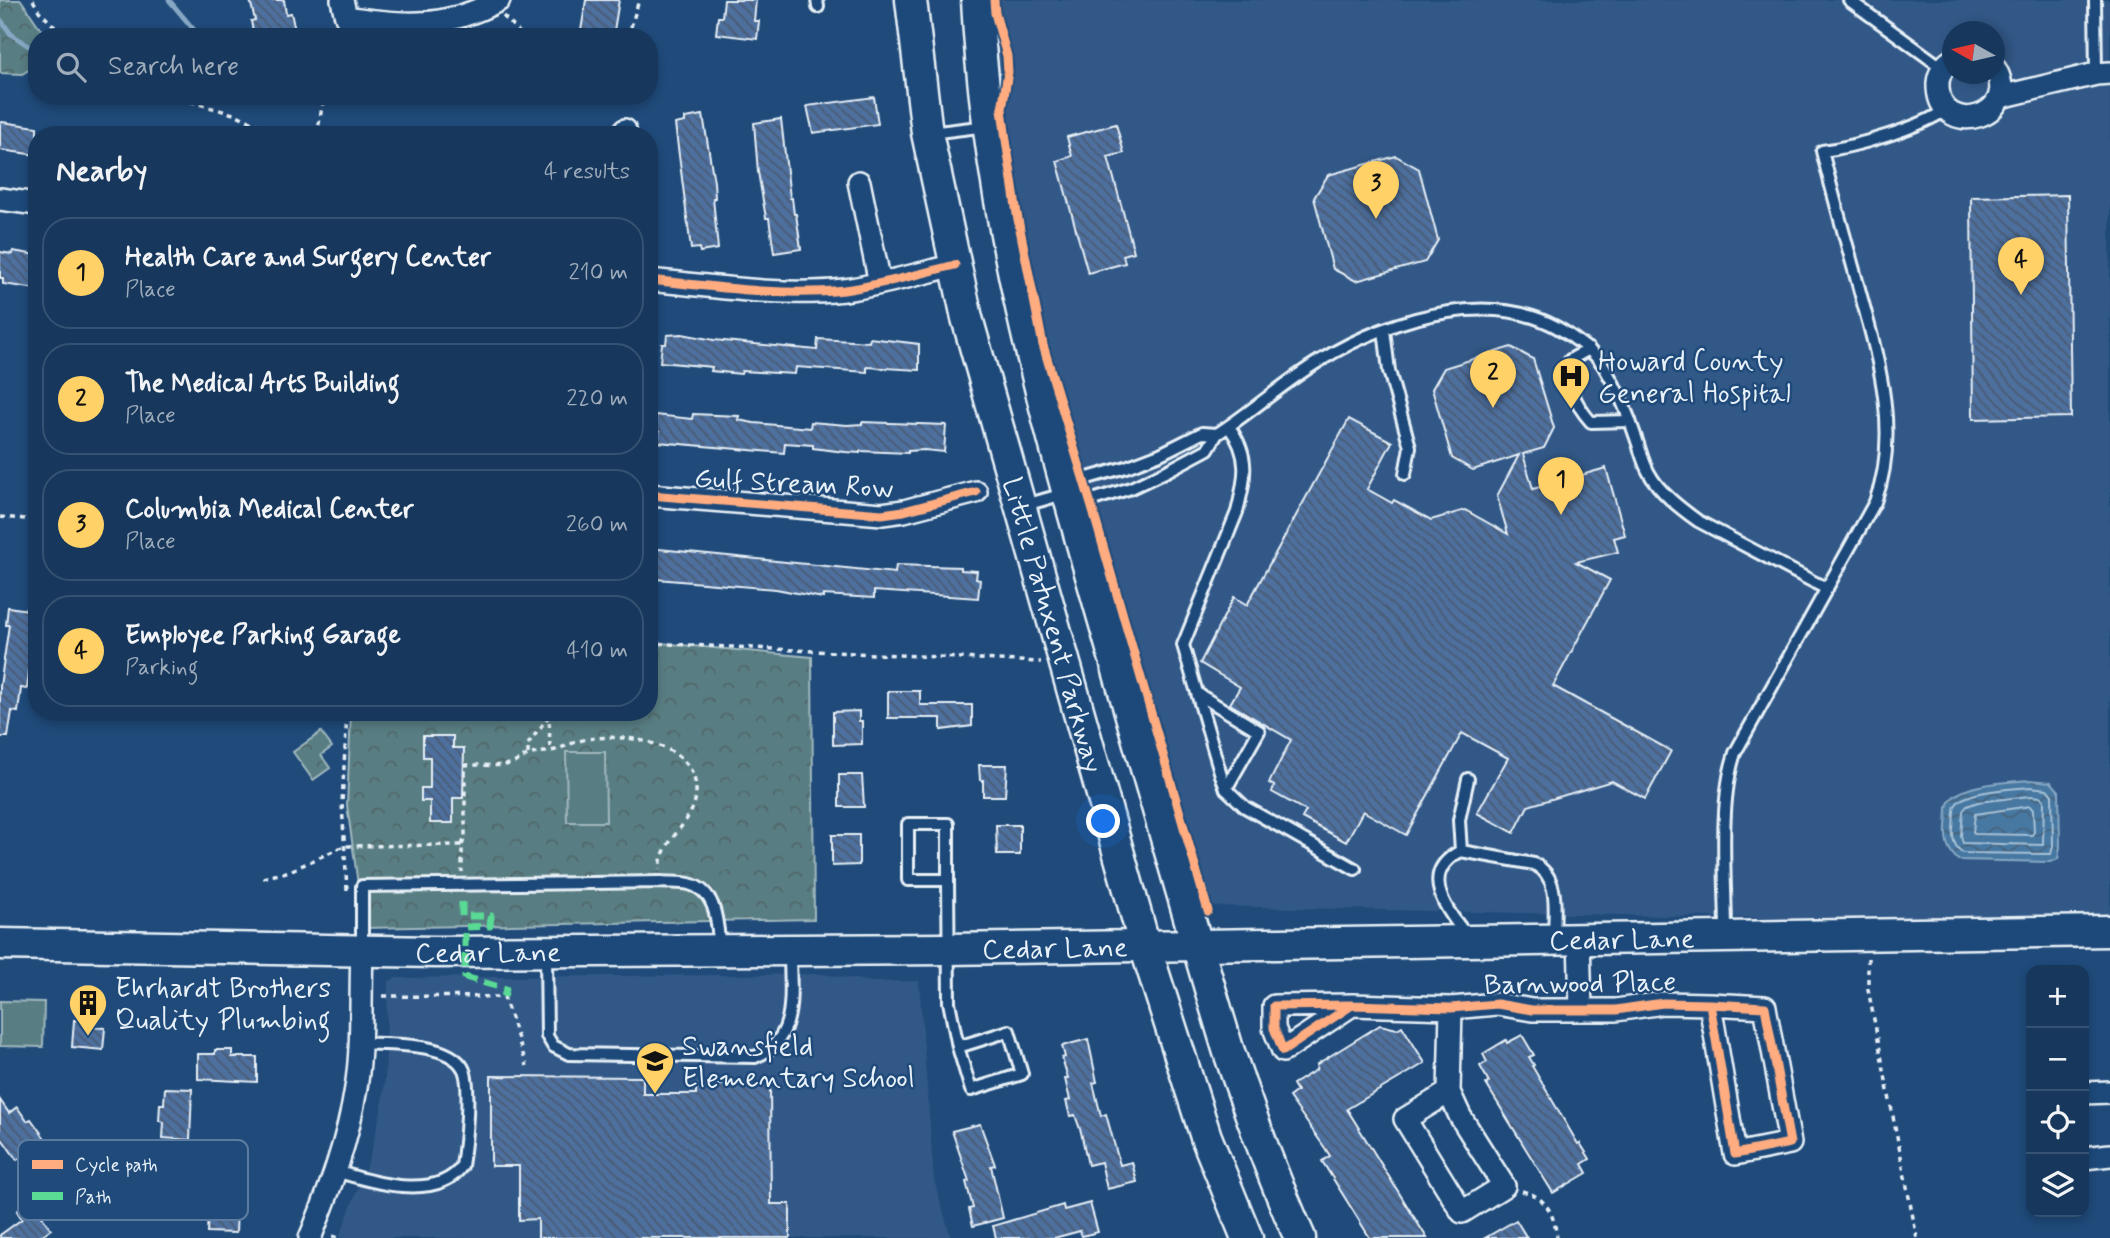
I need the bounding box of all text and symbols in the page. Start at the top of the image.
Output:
north arrow [1942,21,2005,84]
search box [28,28,658,105]
icon: search [52,48,90,86]
text: Search here [108,50,239,84]
text: Nearby [56,152,147,191]
text: 4 results [544,157,630,187]
pin: 3 [1353,161,1399,219]
pin: 4 [1998,237,2044,295]
text: Health Care and Surgery Center [125,241,491,275]
text: 1 [76,258,86,288]
text: 210 m [568,258,628,288]
text: Place [125,275,176,305]
place label: Howard County General Hospital [1598,344,1791,413]
pin: 2 [1470,350,1516,408]
hospital icon: Howard County General Hospital [1550,355,1592,410]
text: The Medical Arts Building [125,367,400,401]
text: 2 [75,384,87,414]
text: 220 m [566,384,628,414]
text: Place [125,401,176,431]
pin: 1 [1538,457,1584,515]
street label: Gulf Stream Row [693,461,894,508]
street label: Little Patuxent Parkway [992,473,1111,777]
text: Columbia Medical Center [125,493,414,527]
text: 3 [76,510,86,540]
text: 260 m [566,510,628,540]
text: Place [125,527,176,557]
text: Employee Parking Garage [125,619,401,653]
text: 4 [74,636,88,666]
text: 410 m [566,636,628,666]
text: Parking [125,653,198,683]
your location [1086,804,1120,838]
street label: Cedar Lane [1549,921,1695,961]
street label: Cedar Lane [982,930,1128,969]
street label: Cedar Lane [415,935,561,973]
street label: Barnwood Place [1483,964,1677,1005]
map controls [2026,965,2089,1217]
button: + [2026,965,2089,1028]
place label: Ehrhardt Brothers Quality Plumbing [115,971,331,1043]
building icon: Ehrhardt Brothers Quality Plumbing [67,982,109,1037]
button: − [2026,1028,2089,1091]
place label: Swansfield Elementary School [682,1029,915,1098]
school or university icon: Swansfield Elementary School [634,1040,676,1095]
button: locate [2026,1091,2089,1154]
legend [18,1140,248,1220]
text: Cycle path [75,1153,158,1178]
button: layers [2026,1154,2089,1217]
text: Path [75,1185,112,1210]

